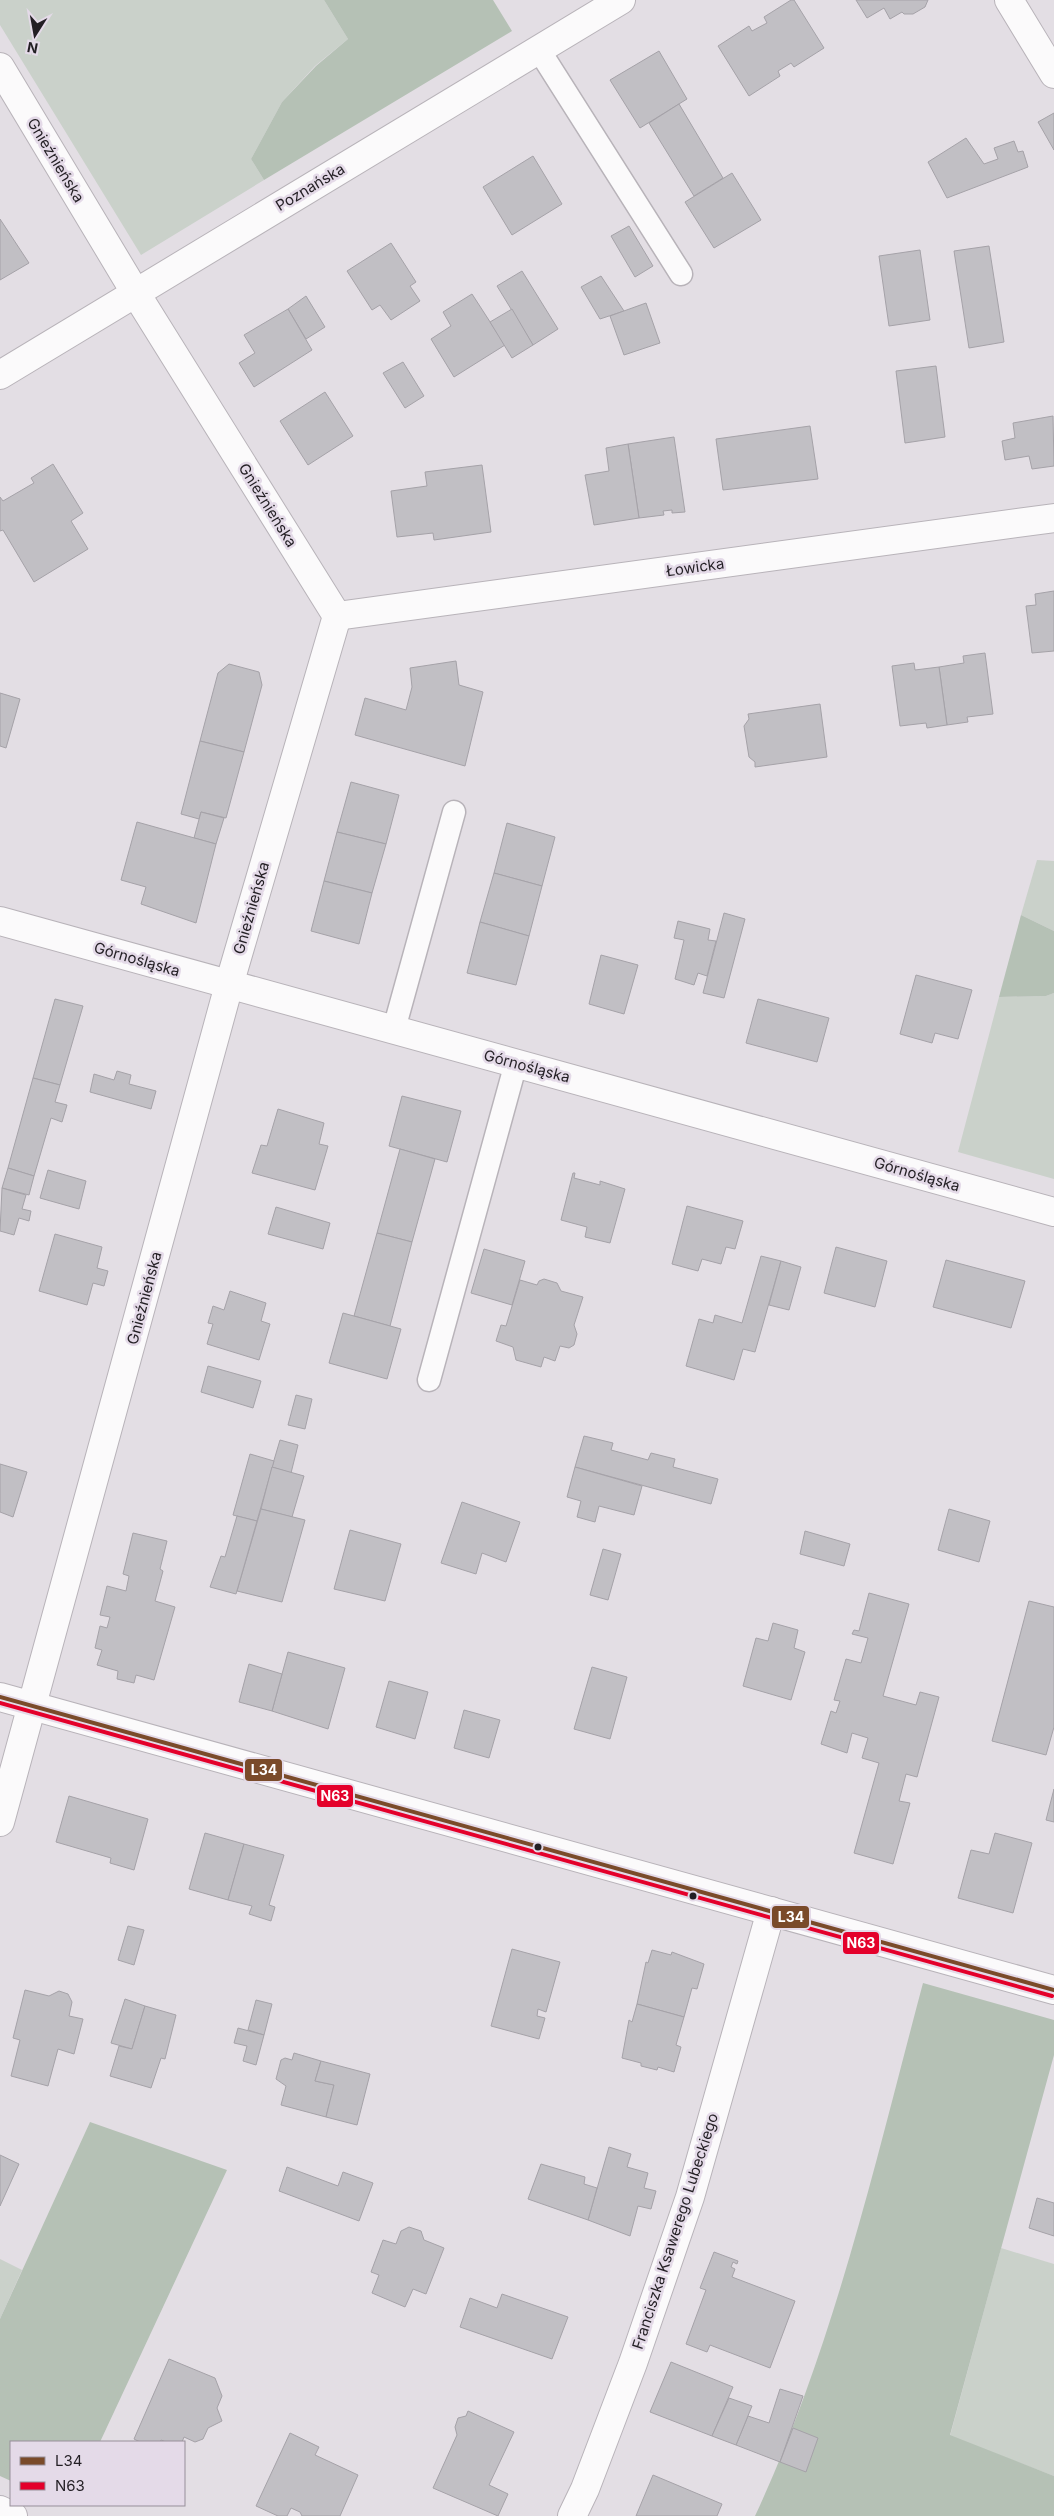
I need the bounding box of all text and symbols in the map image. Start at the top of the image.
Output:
north arrow [10,10,60,60]
text: N [26,39,39,58]
street label: Gnieźnieńska [23,114,89,206]
street label: Poznańska [272,159,348,215]
street label: Gnieźnieńska [235,460,301,550]
street label: Łowicka [665,554,725,580]
street label: Gnieźnieńska [229,860,273,956]
street label: Górnośląska [92,938,182,980]
street label: Górnośląska [482,1045,572,1087]
street label: Górnośląska [872,1153,962,1195]
street label: Gnieźnieńska [123,1250,165,1346]
line badge: L34 [244,1758,283,1782]
text: L34 [251,1761,277,1778]
line badge: N63 [316,1784,354,1808]
text: N63 [321,1787,349,1804]
unlabelled marker [533,1842,543,1852]
unlabelled marker [688,1891,698,1901]
line badge: L34 [771,1905,810,1929]
text: L34 [778,1908,804,1925]
line badge: N63 [842,1931,880,1955]
text: N63 [847,1934,875,1951]
street label: Franciszka Ksawerego Lubeckiego [628,2111,722,2351]
legend [10,2441,185,2506]
text: L34 [55,2451,82,2470]
text: N63 [55,2476,85,2495]

